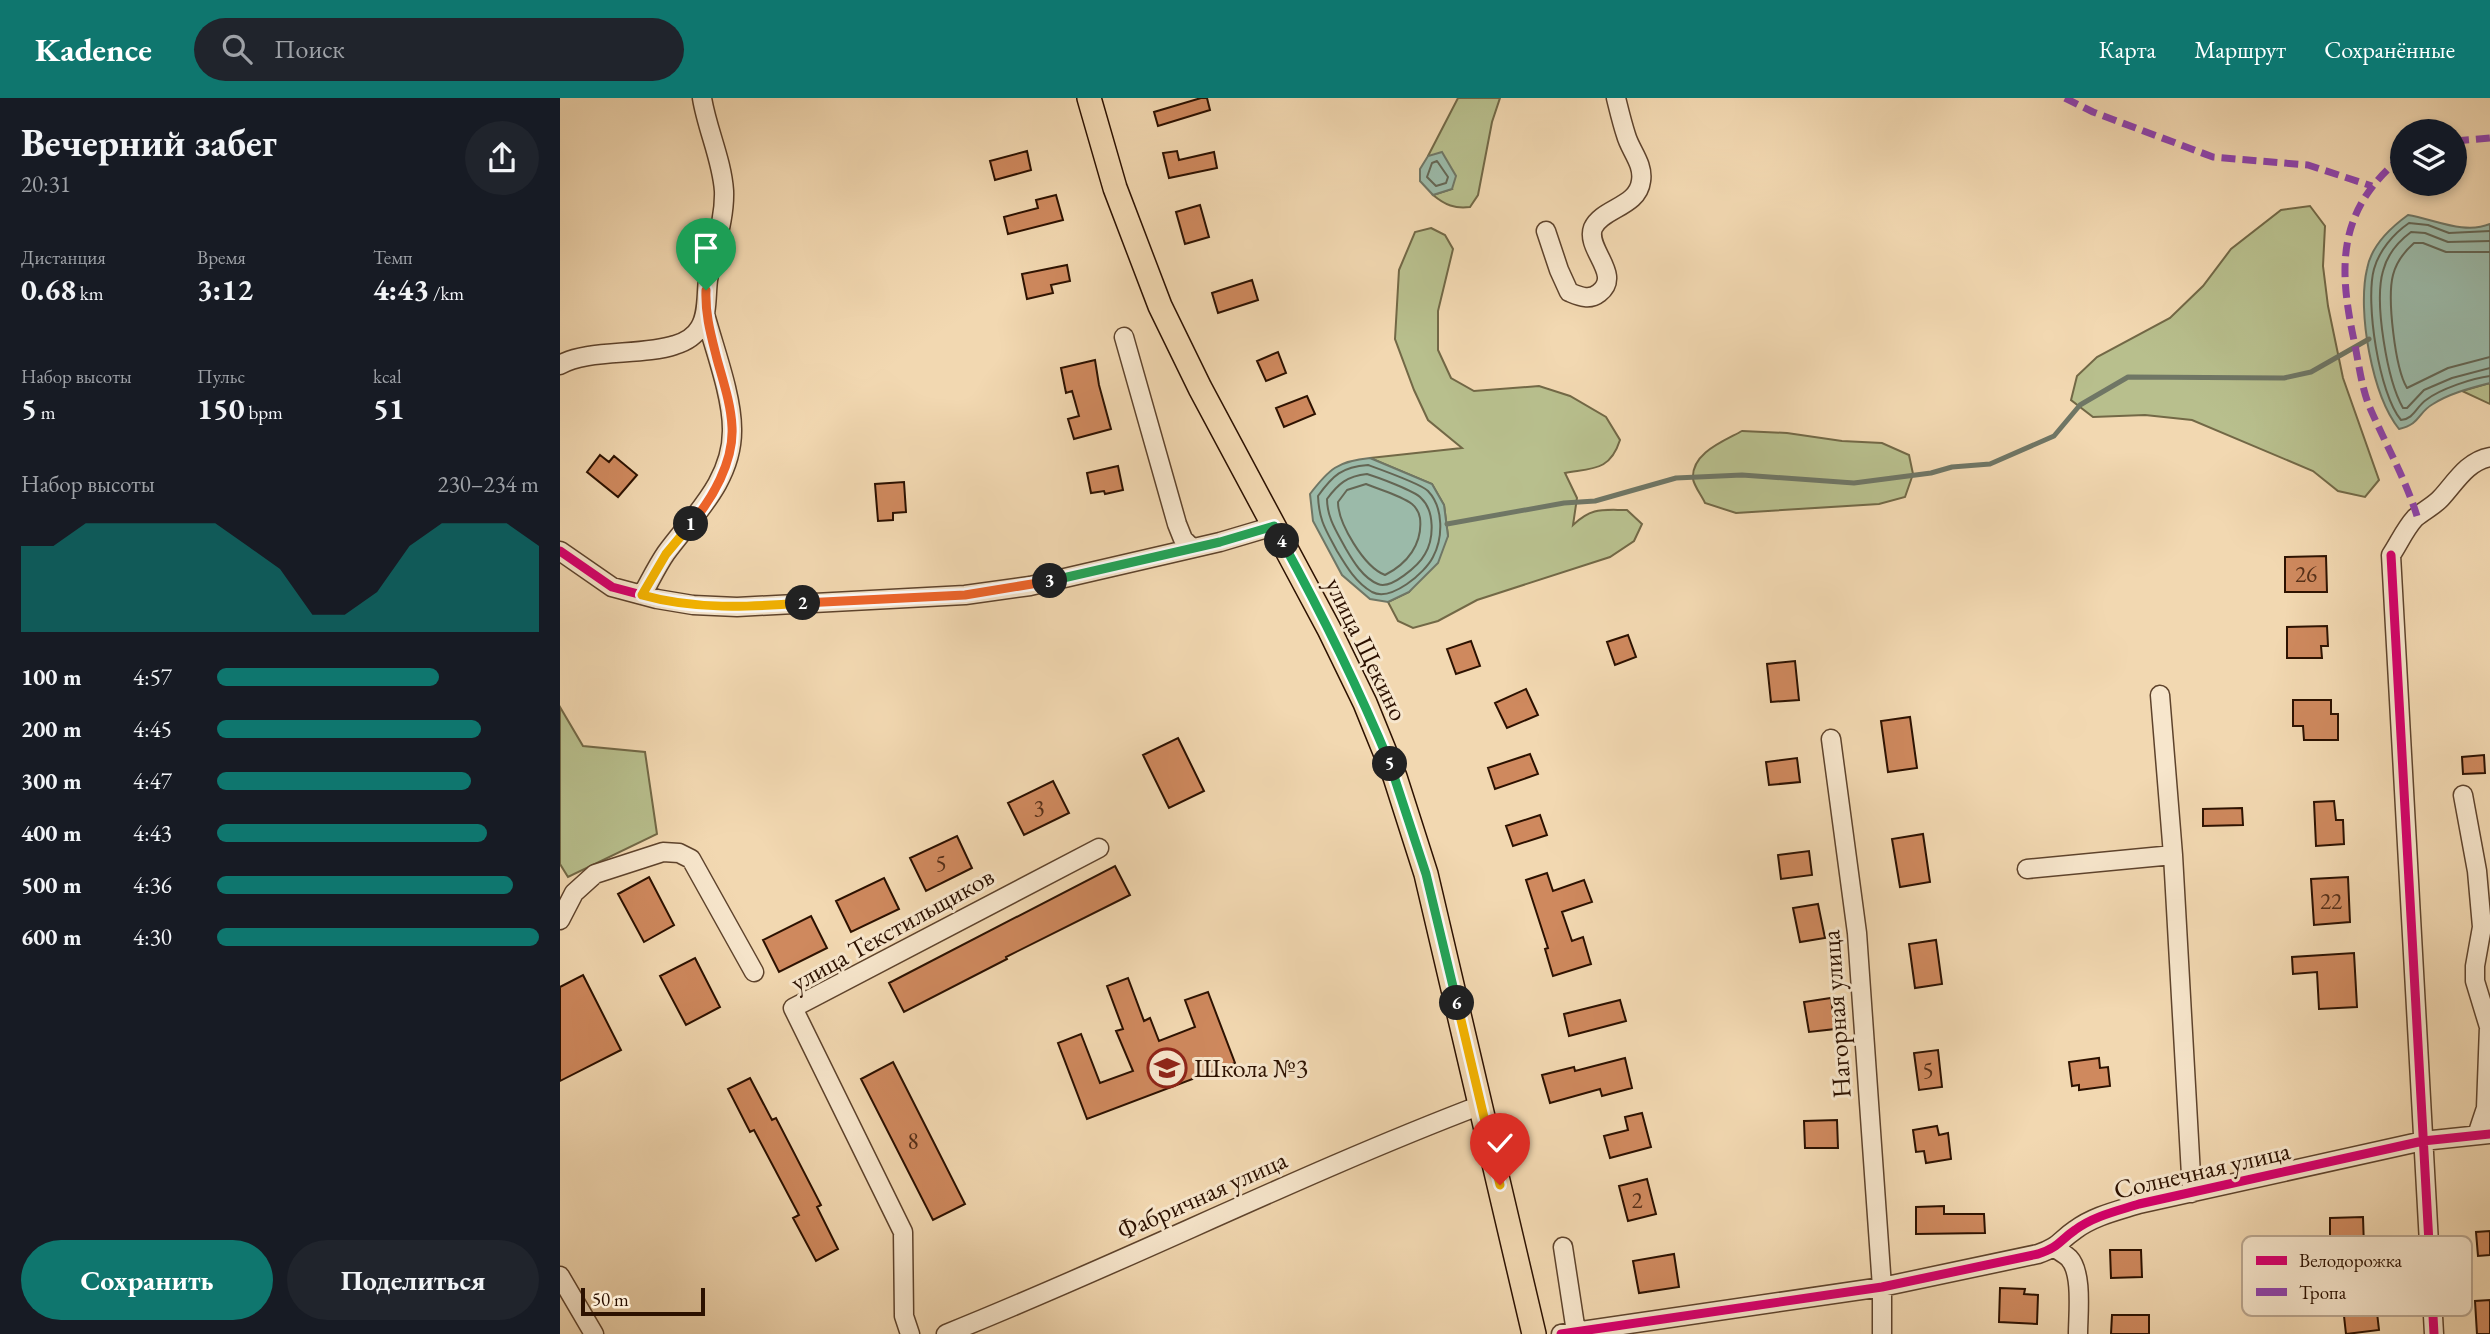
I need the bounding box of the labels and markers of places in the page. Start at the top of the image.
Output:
pin [676,218,736,290]
pin: 1 [674,506,708,542]
pin: 4 [1264,524,1300,558]
pin: 3 [1032,564,1068,598]
pin: 2 [786,586,820,620]
pin: 5 [1372,746,1408,782]
pin: 6 [1440,986,1474,1020]
school or university icon: Школа №3 [1146,1047,1188,1089]
place label: Школа №3 [1194,1051,1308,1085]
pin [1470,1113,1530,1185]

